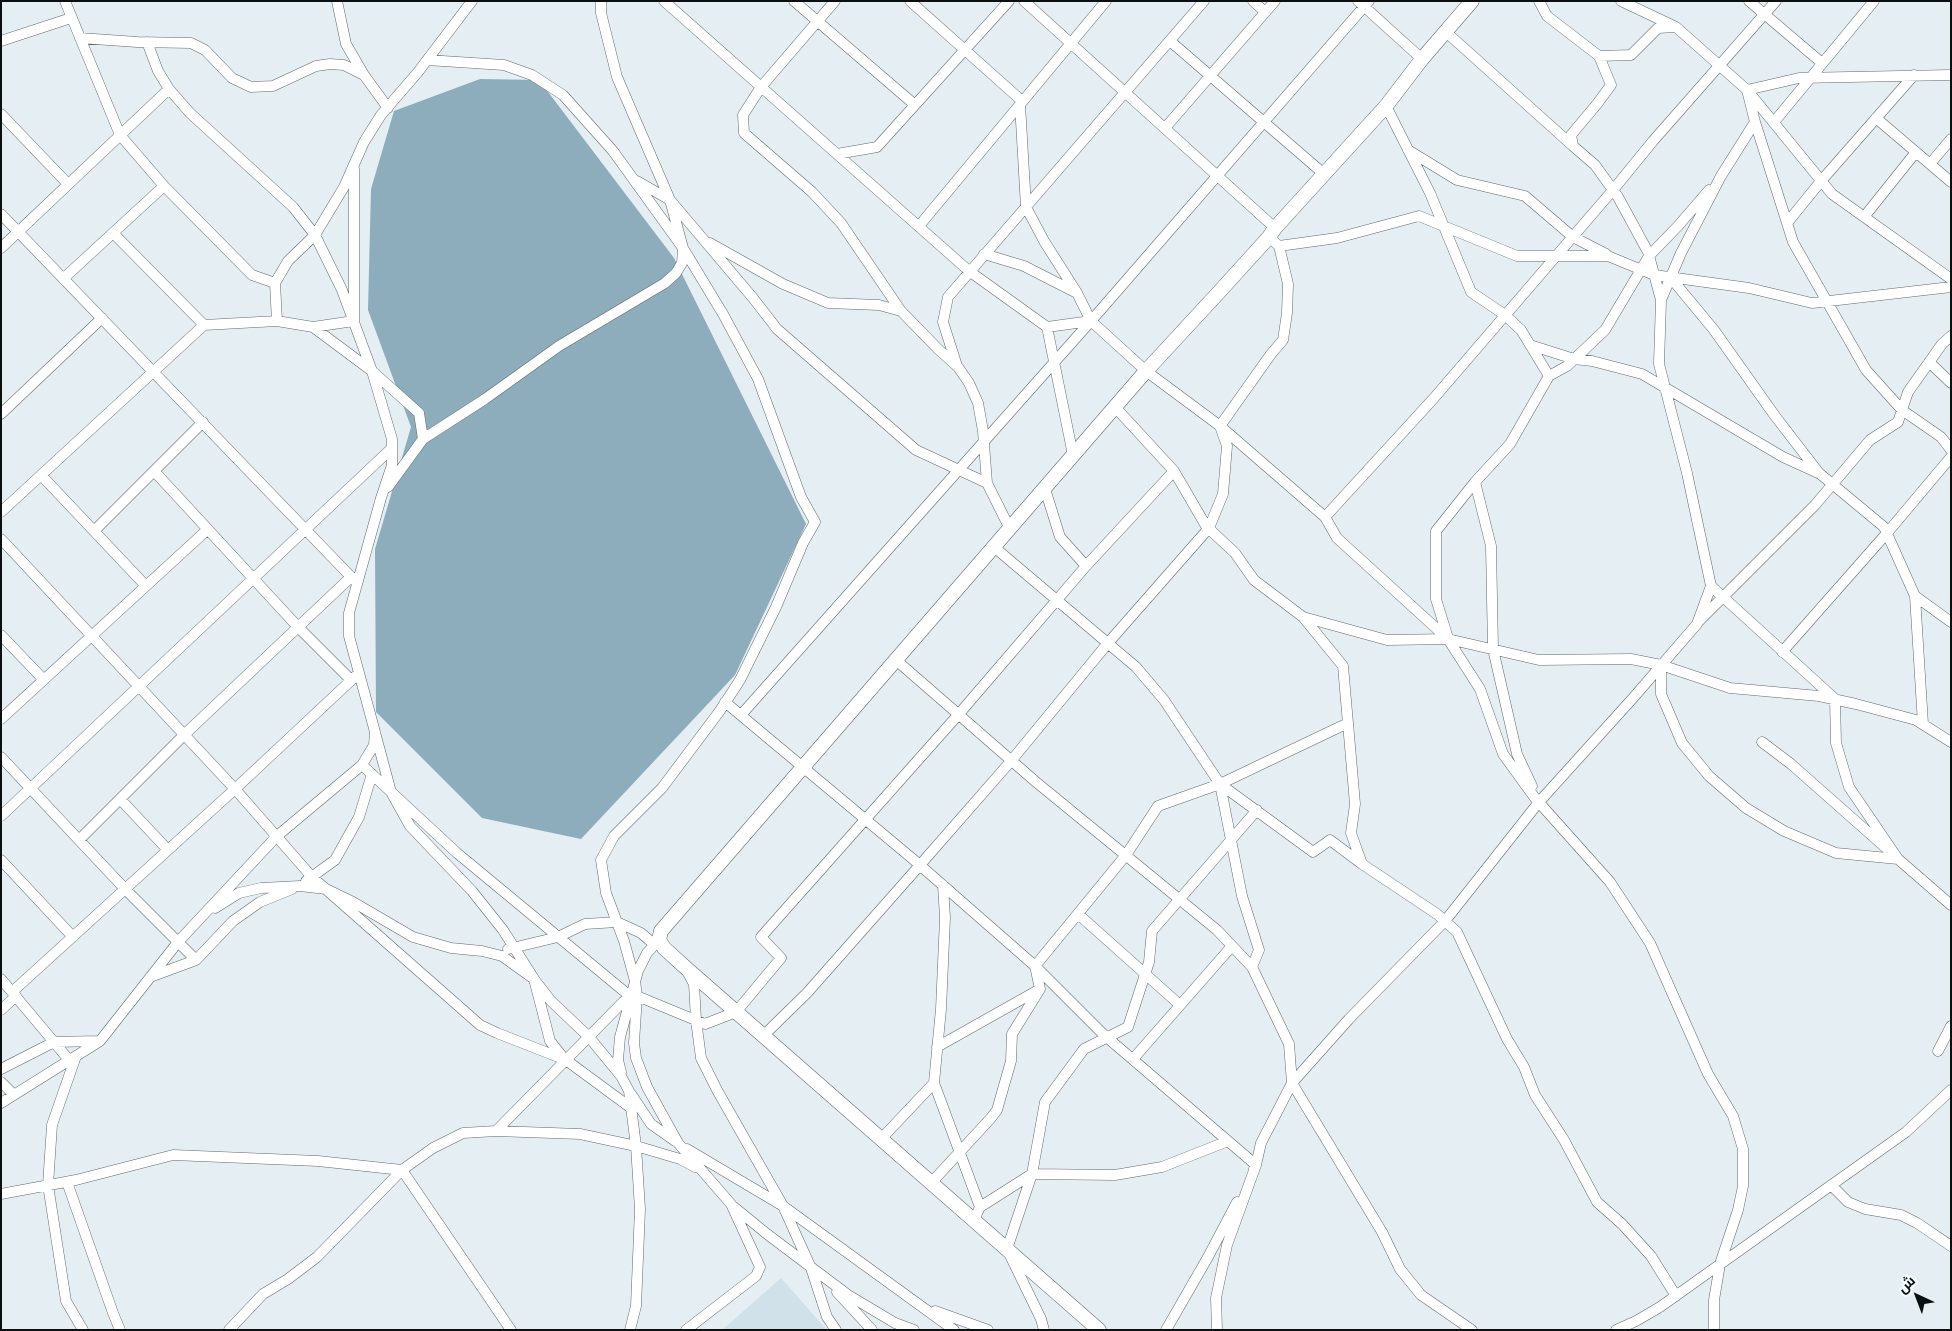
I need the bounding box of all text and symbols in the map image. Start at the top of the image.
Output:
north arrow [1892,1271,1942,1321]
text: ش [1894,1272,1919,1297]

